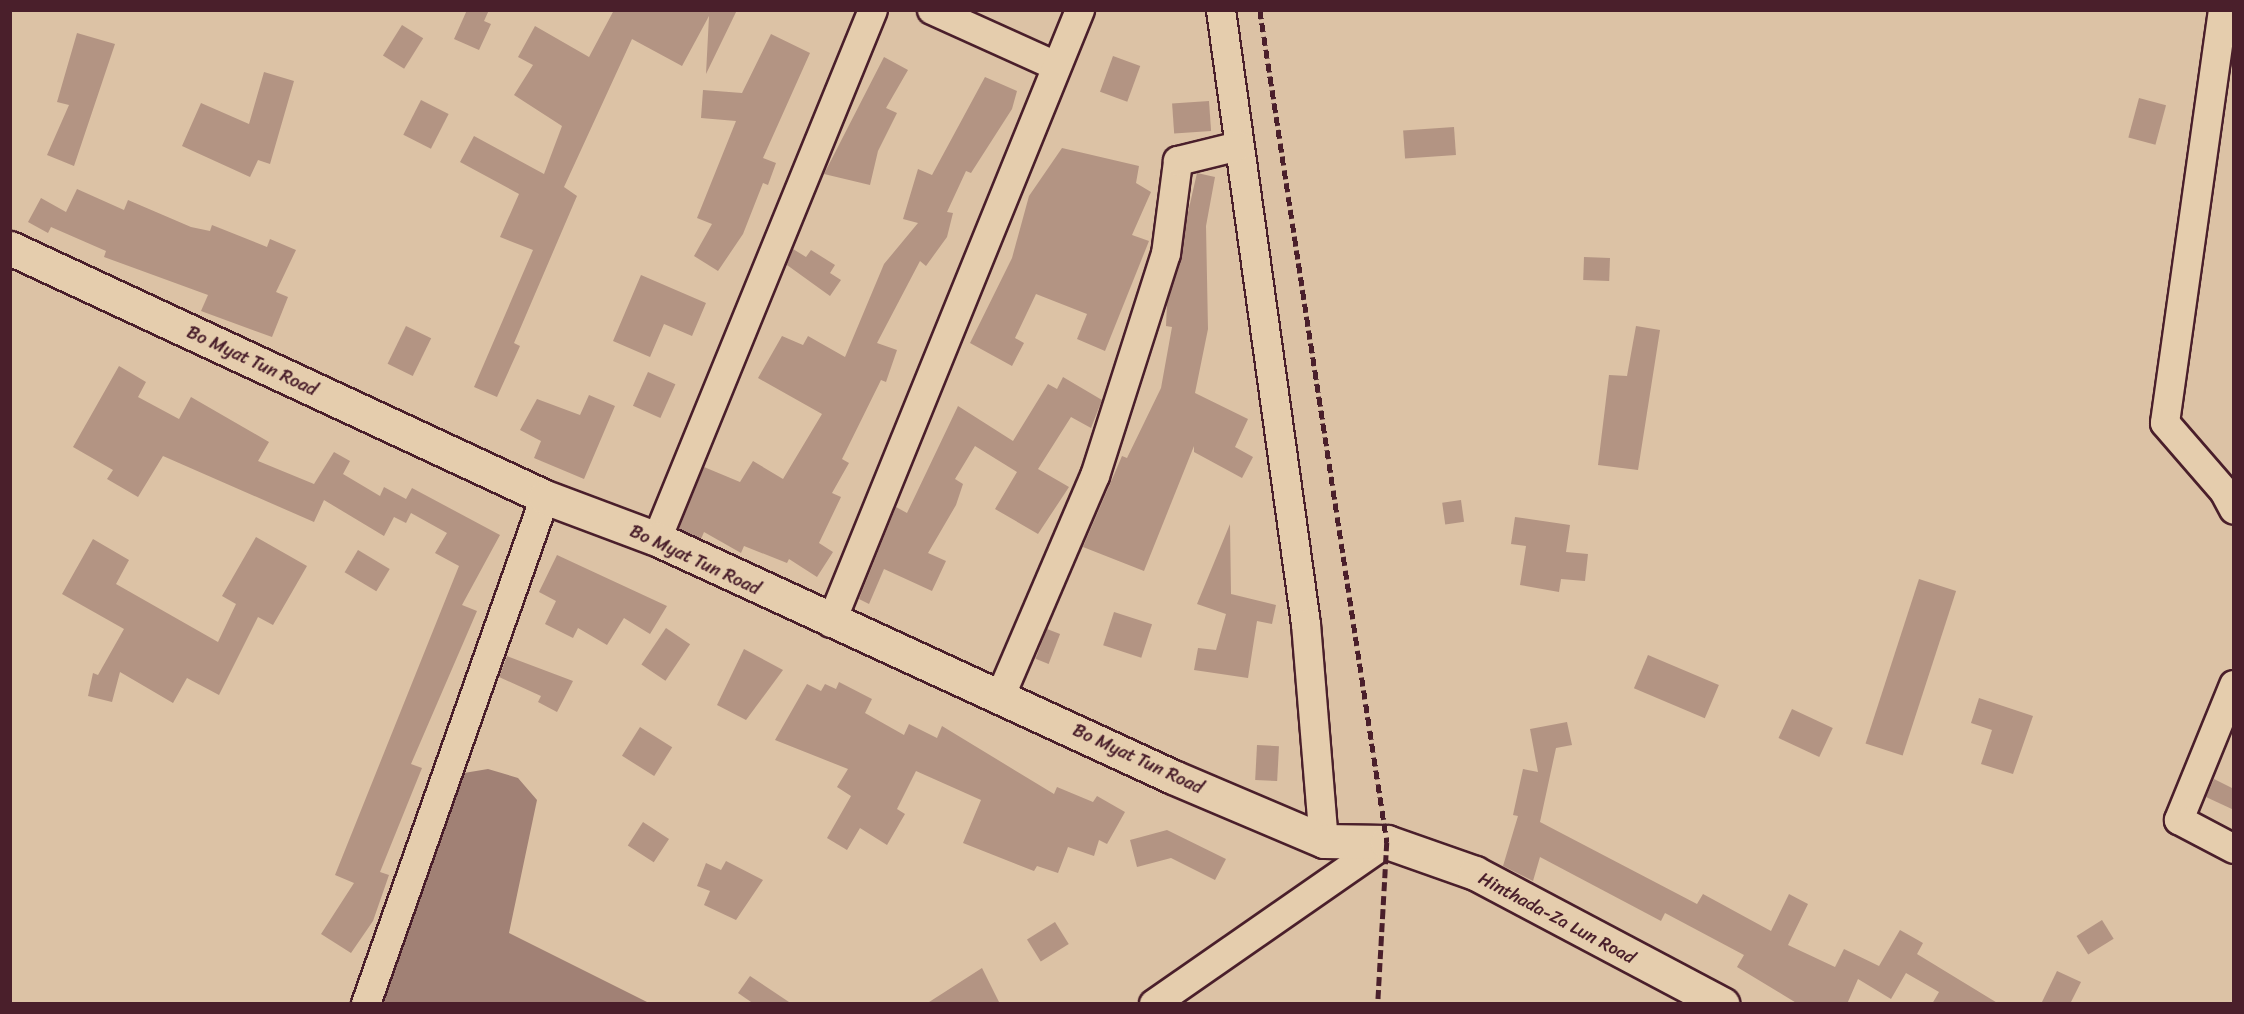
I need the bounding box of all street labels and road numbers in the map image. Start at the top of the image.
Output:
street label: Bo Myat Tun Road [183,321,321,401]
street label: Bo Myat Tun Road [626,520,764,600]
street label: Bo Myat Tun Road [1069,719,1207,799]
street label: Hinthada-Za Lun Road [1475,867,1639,969]

